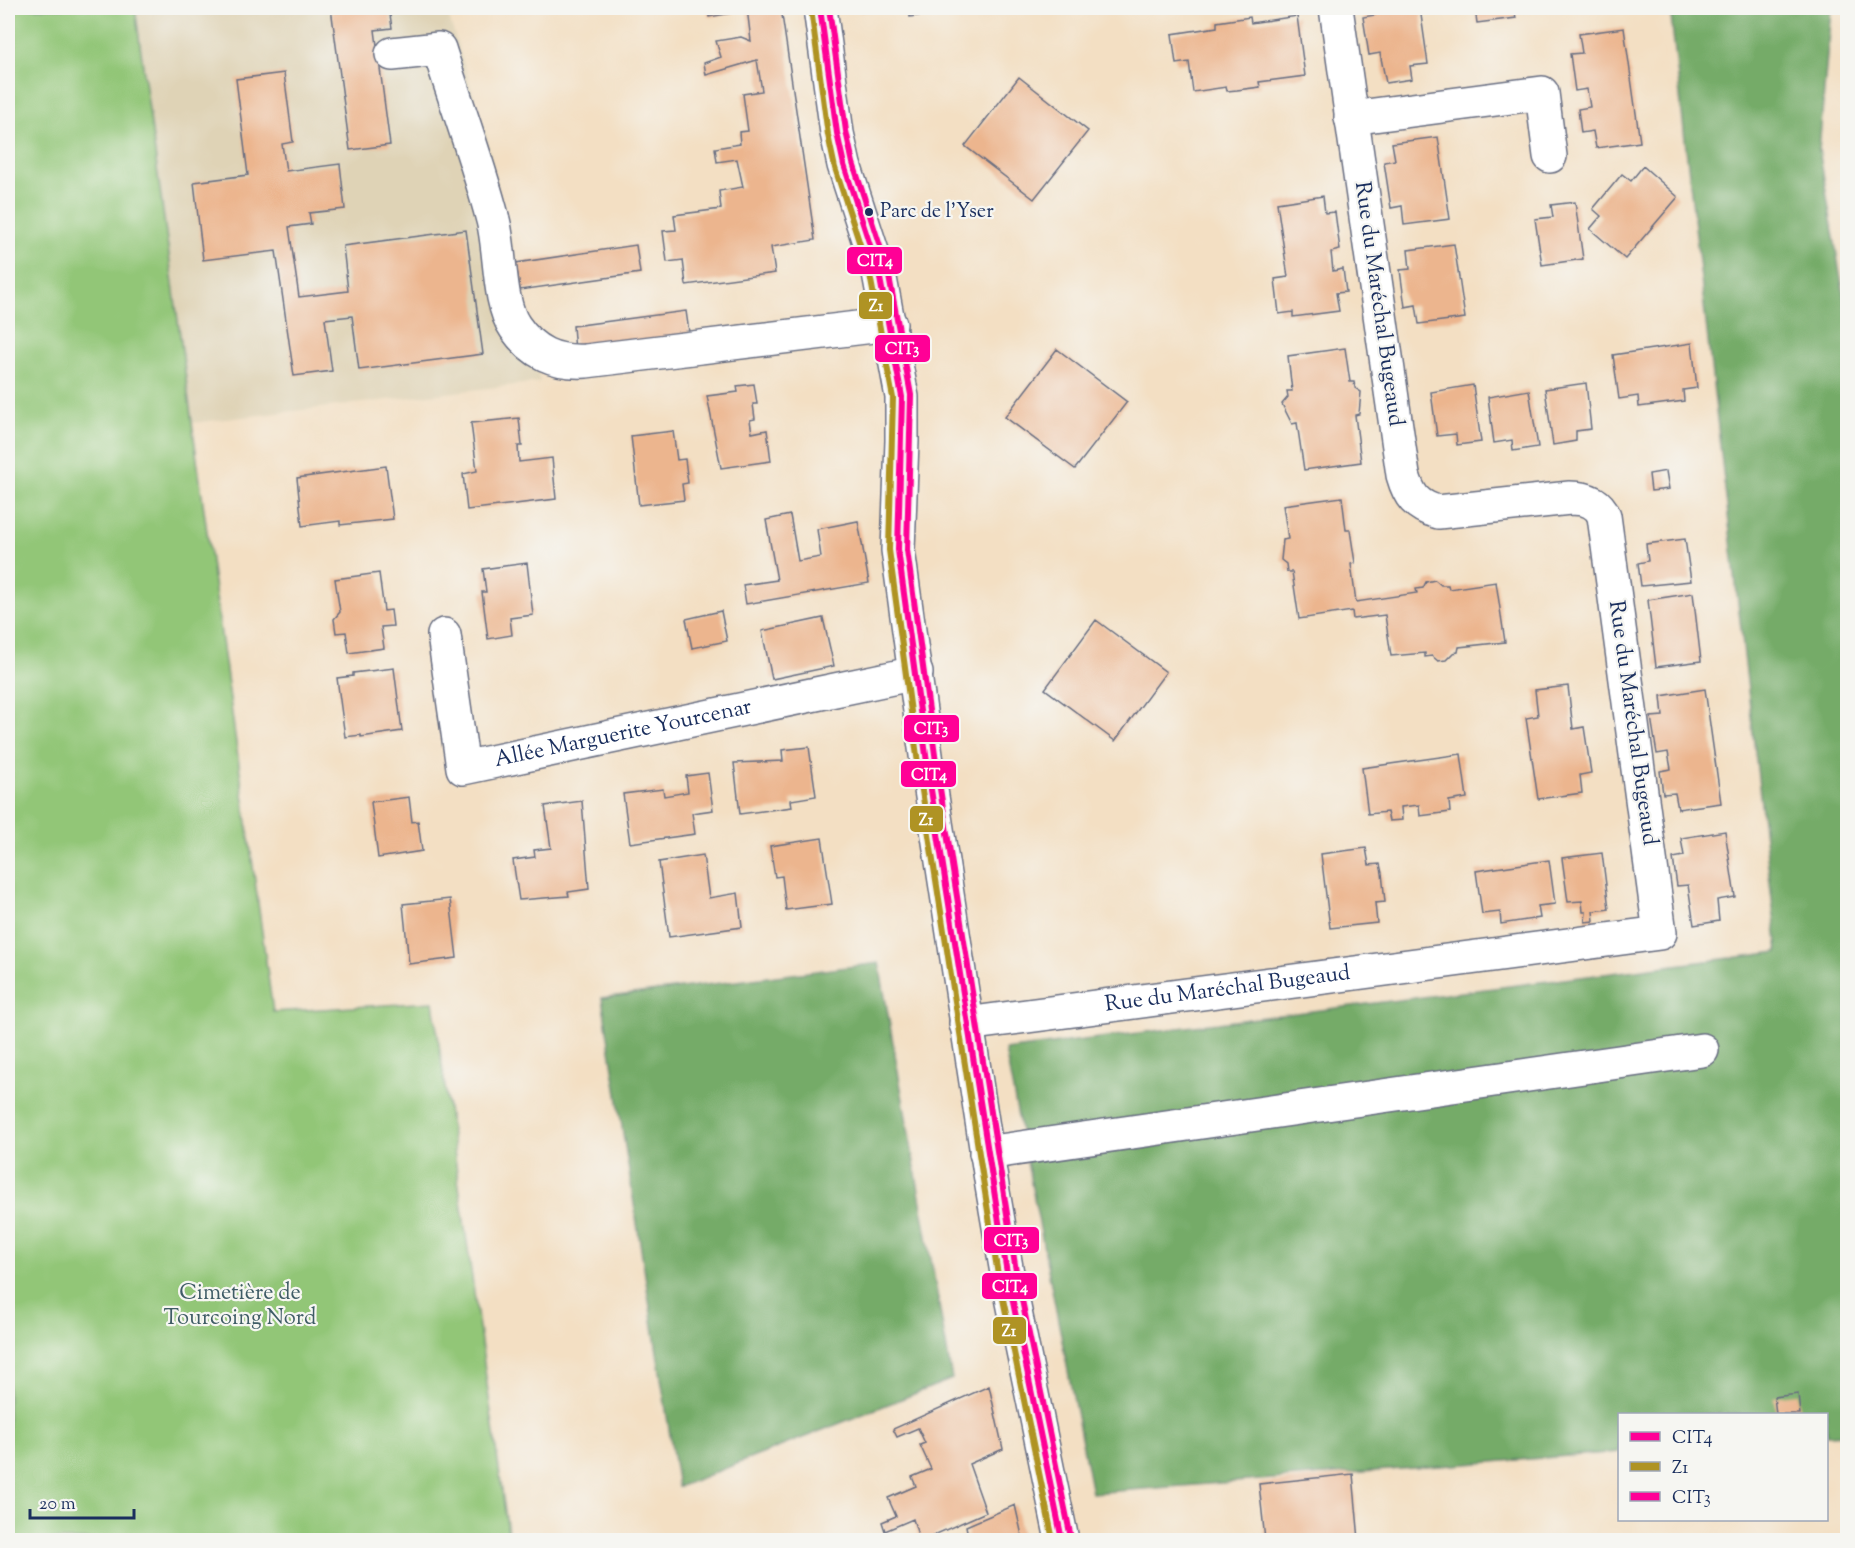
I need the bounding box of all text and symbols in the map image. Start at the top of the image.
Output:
street label: Rue du Maréchal Bugeaud [1345,179,1411,429]
place label: Parc de l'Yser [880,198,994,227]
marker: Parc de l'Yser [863,206,875,218]
line badge: CIT4 [846,246,903,275]
text: CIT4 [857,251,893,274]
line badge: Z1 [858,291,893,320]
text: Z1 [869,296,884,319]
line badge: CIT3 [874,334,931,363]
text: CIT3 [885,339,920,362]
street label: Rue du Maréchal Bugeaud [1599,598,1665,848]
street label: Allée Marguerite Yourcenar [492,692,755,777]
line badge: CIT3 [903,714,960,743]
text: CIT3 [914,719,949,742]
line badge: CIT4 [900,760,957,788]
text: CIT4 [911,765,947,788]
line badge: Z1 [909,805,944,833]
text: Z1 [919,810,934,833]
street label: Rue du Maréchal Bugeaud [1103,958,1352,1022]
line badge: CIT3 [983,1226,1040,1254]
text: CIT3 [994,1231,1029,1254]
line badge: CIT4 [981,1272,1038,1300]
text: CIT4 [992,1277,1028,1300]
park label: Cimetière de Tourcoing Nord [164,1278,316,1335]
line badge: Z1 [992,1316,1027,1345]
text: Z1 [1002,1321,1017,1344]
legend [1618,1413,1828,1521]
text: CIT4 [1672,1426,1713,1452]
text: Z1 [1672,1456,1688,1482]
scale bar [30,1482,134,1520]
text: CIT3 [1672,1486,1711,1512]
text: 20 m [39,1492,76,1518]

